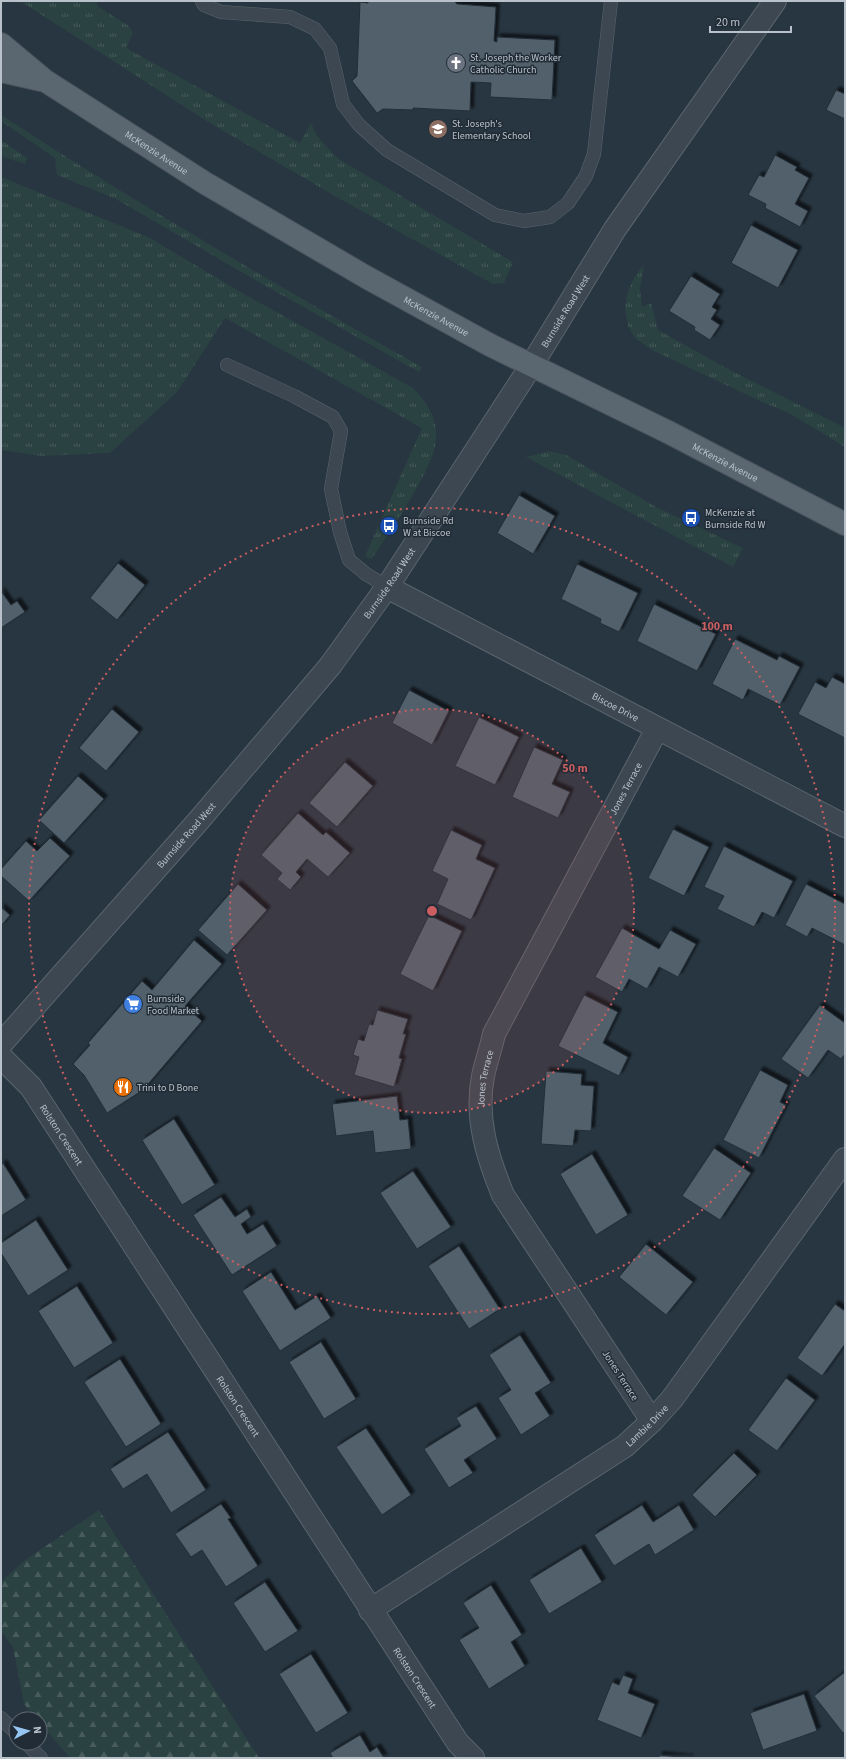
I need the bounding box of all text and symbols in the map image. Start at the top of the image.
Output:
scale bar [710,8,791,34]
text: 20 m [716,14,740,31]
place label: St. Joseph the Worker Catholic Church [470,51,562,77]
church icon: St. Joseph the Worker Catholic Church [445,52,467,74]
place label: St. Joseph's Elementary School [452,117,531,143]
school or university icon: St. Joseph's Elementary School [427,118,449,140]
street label: McKenzie Avenue [122,128,191,178]
street label: Burnside Road West [538,272,594,351]
street label: McKenzie Avenue [401,293,471,340]
street label: McKenzie Avenue [690,440,761,486]
place label: McKenzie at Burnside Rd W [705,506,766,532]
bus stop icon: McKenzie at Burnside Rd W [680,507,702,529]
place label: Burnside Rd W at Biscoe [403,514,454,540]
bus stop icon: Burnside Rd W at Biscoe [378,515,400,537]
street label: Burnside Road West [360,545,419,622]
text: 100 m [701,618,733,635]
street label: Biscoe Drive [589,689,641,725]
text: 50 m [562,760,588,777]
street label: Jones Terrace [606,760,646,818]
street label: Burnside Road West [154,799,220,871]
centre of rings [425,904,439,918]
place label: Burnside Food Market [147,992,200,1018]
supermarket icon: Burnside Food Market [122,993,144,1015]
street label: Jones Terrace [474,1049,498,1107]
restaurant icon: Trini to D Bone [112,1076,134,1098]
place label: Trini to D Bone [137,1081,198,1095]
street label: Rolston Crescent [36,1102,86,1169]
street label: Jones Terrace [599,1348,642,1404]
street label: Rolston Crescent [213,1373,263,1440]
street label: Lambie Drive [623,1402,672,1450]
street label: Rolston Crescent [390,1645,440,1712]
north arrow [8,1711,48,1751]
text: N [30,1726,45,1734]

